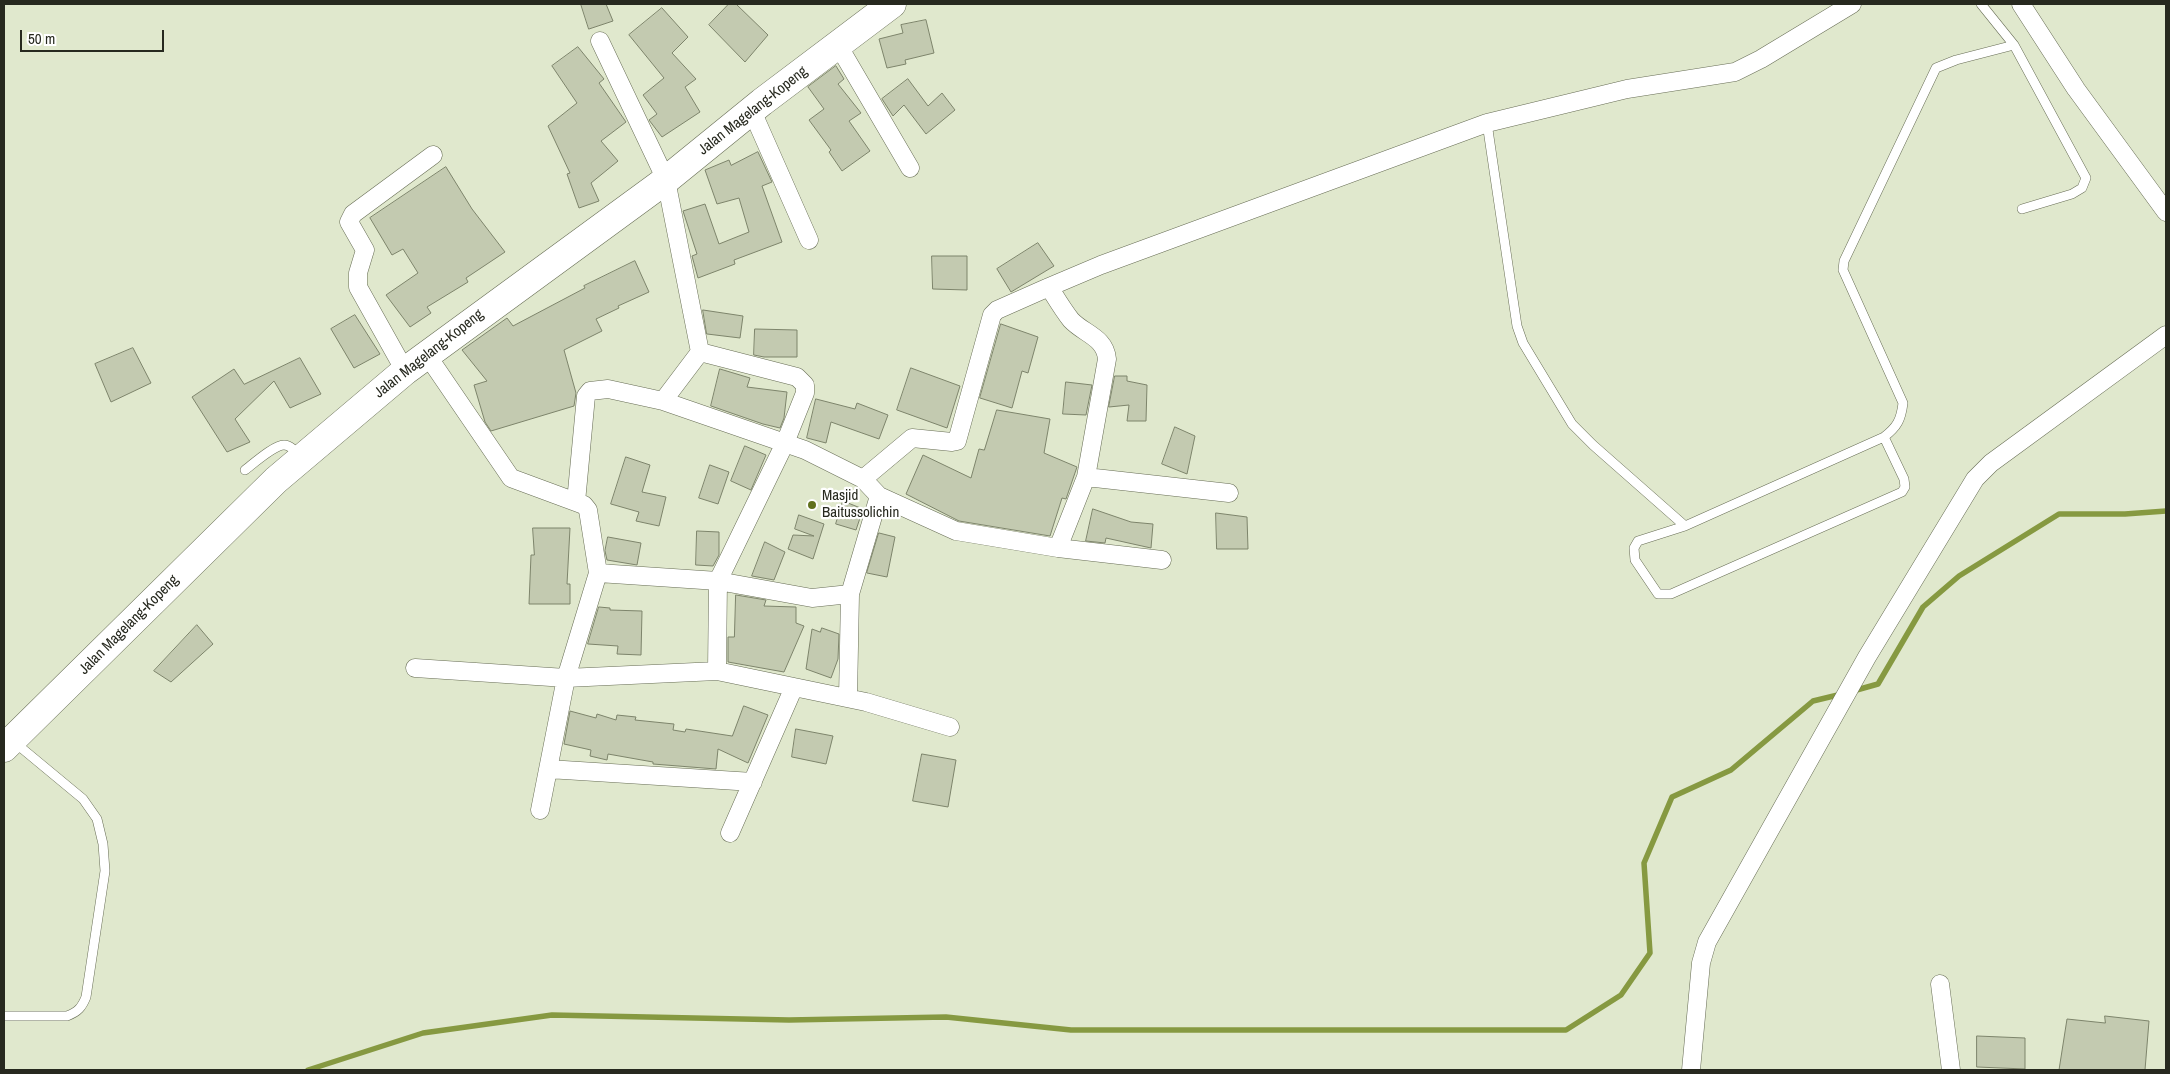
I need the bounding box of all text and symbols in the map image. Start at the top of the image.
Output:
scale bar [22,20,166,52]
text: 50 m [28,28,55,49]
street label: Jalan Magelang-Kopeng [695,63,811,159]
street label: Jalan Magelang-Kopeng [371,306,487,402]
place label: Masjid Baitussolichin [822,487,899,522]
marker: Masjid Baitussolichin [806,499,818,511]
street label: Jalan Magelang-Kopeng [75,571,183,679]

